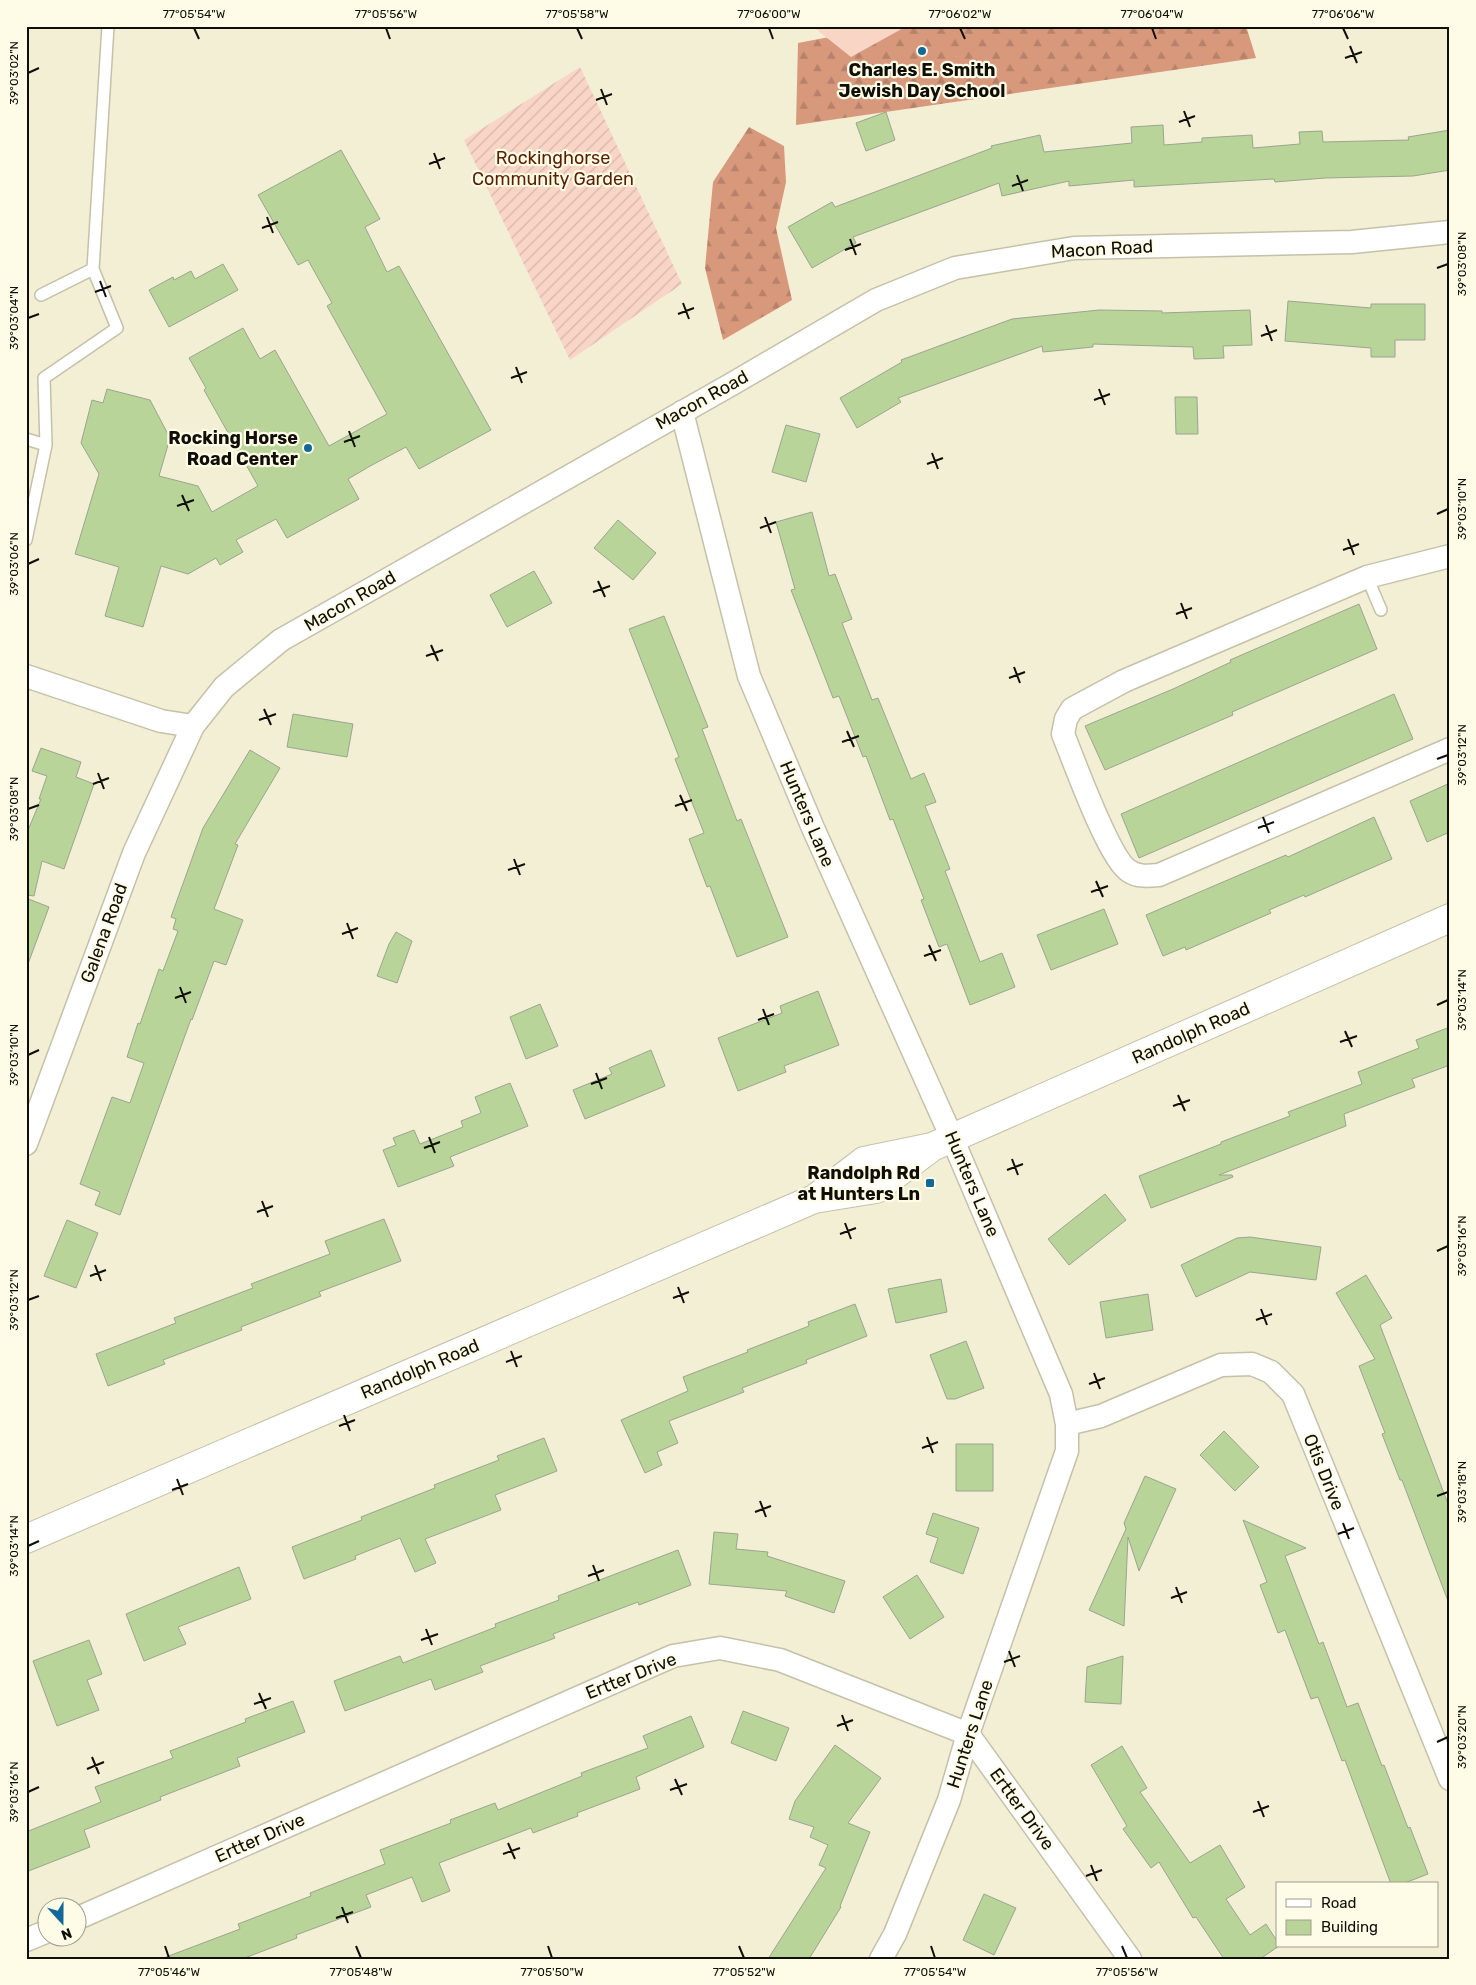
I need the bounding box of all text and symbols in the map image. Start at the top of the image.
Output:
text: 77°05'54"W [163,7,226,21]
text: 77°05'56"W [355,7,418,21]
text: 77°05'58"W [545,7,609,21]
text: 77°06'00"W [737,7,801,21]
text: 77°06'02"W [929,7,992,21]
text: 77°06'04"W [1121,7,1184,21]
text: 77°06'06"W [1312,7,1375,21]
text: 39°03'02"N [7,41,21,105]
marker: Charles E. Smith Jewish Day School [916,45,928,57]
place label: Charles E. Smith Jewish Day School [839,59,1005,102]
park label: Rockinghorse Community Garden [472,147,634,190]
text: 39°03'08"N [1455,232,1469,296]
street label: Macon Road [1050,235,1154,263]
text: 39°03'04"N [7,286,21,350]
street label: Macon Road [652,366,752,434]
place label: Rocking Horse Road Center [168,427,298,470]
marker: Rocking Horse Road Center [302,442,314,454]
text: 39°03'10"N [1455,478,1469,540]
text: 39°03'06"N [7,532,21,596]
street label: Macon Road [300,566,400,636]
text: 39°03'12"N [1455,724,1469,786]
street label: Hunters Lane [775,758,839,870]
text: 39°03'08"N [7,777,21,841]
street label: Galena Road [76,880,132,986]
text: 39°03'14"N [1455,969,1469,1031]
street label: Randolph Road [1129,997,1253,1069]
text: 39°03'10"N [7,1024,21,1086]
street label: Hunters Lane [940,1128,1004,1240]
place label: Randolph Rd at Hunters Ln [797,1162,920,1205]
marker: Randolph Rd at Hunters Ln [924,1177,936,1189]
text: 39°03'16"N [1455,1215,1469,1277]
text: 39°03'12"N [7,1269,21,1331]
street label: Randolph Road [357,1334,483,1404]
street label: Otis Drive [1299,1431,1349,1513]
text: 39°03'18"N [1455,1461,1469,1523]
text: 39°03'14"N [7,1515,21,1577]
street label: Ertter Drive [582,1648,680,1704]
street label: Hunters Lane [942,1677,998,1791]
text: 39°03'20"N [1455,1705,1469,1769]
text: 39°03'16"N [7,1761,21,1823]
street label: Ertter Drive [985,1764,1059,1854]
street label: Ertter Drive [212,1808,308,1868]
legend [1276,1882,1438,1948]
text: Road [1321,1894,1357,1912]
north arrow [38,1898,88,1948]
text: Building [1321,1918,1378,1936]
text: N [59,1924,74,1943]
text: 77°05'46"W [138,1965,200,1979]
text: 77°05'48"W [330,1965,393,1979]
text: 77°05'50"W [520,1965,584,1979]
text: 77°05'52"W [713,1965,776,1979]
text: 77°05'54"W [904,1965,967,1979]
text: 77°05'56"W [1096,1965,1159,1979]

